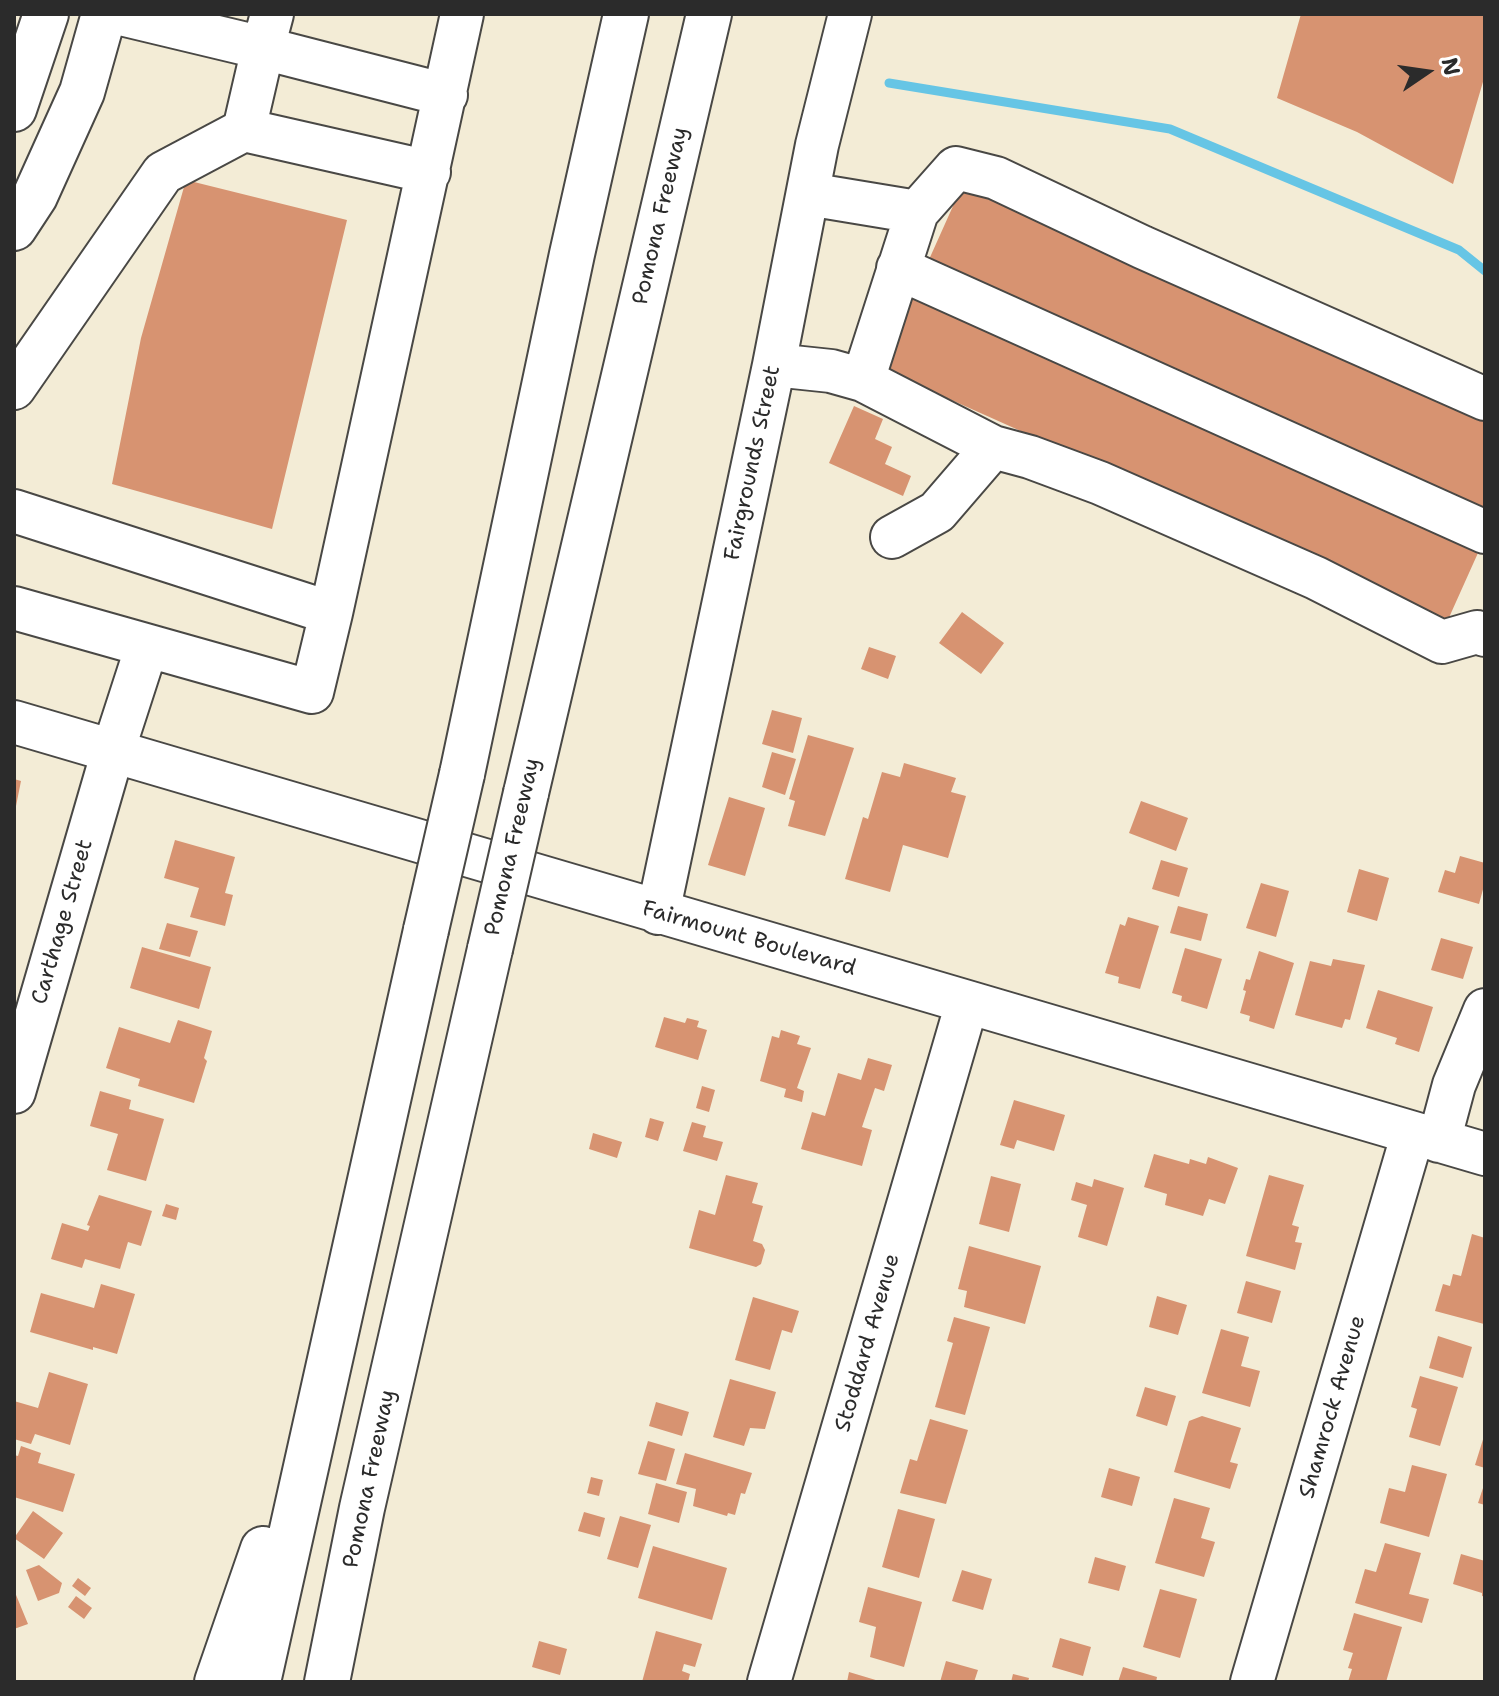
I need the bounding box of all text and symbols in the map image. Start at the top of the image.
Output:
north arrow [1387,32,1467,112]
text: N [1435,55,1467,78]
street label: Pomona Freeway [628,125,694,307]
street label: Fairgrounds Street [719,363,787,563]
street label: Pomona Freeway [480,756,546,938]
street label: Carthage Street [27,836,99,1008]
street label: Fairmount Boulevard [639,896,859,982]
street label: Stoddard Avenue [830,1251,906,1435]
street label: Shamrock Avenue [1294,1313,1372,1501]
street label: Pomona Freeway [338,1387,402,1571]

